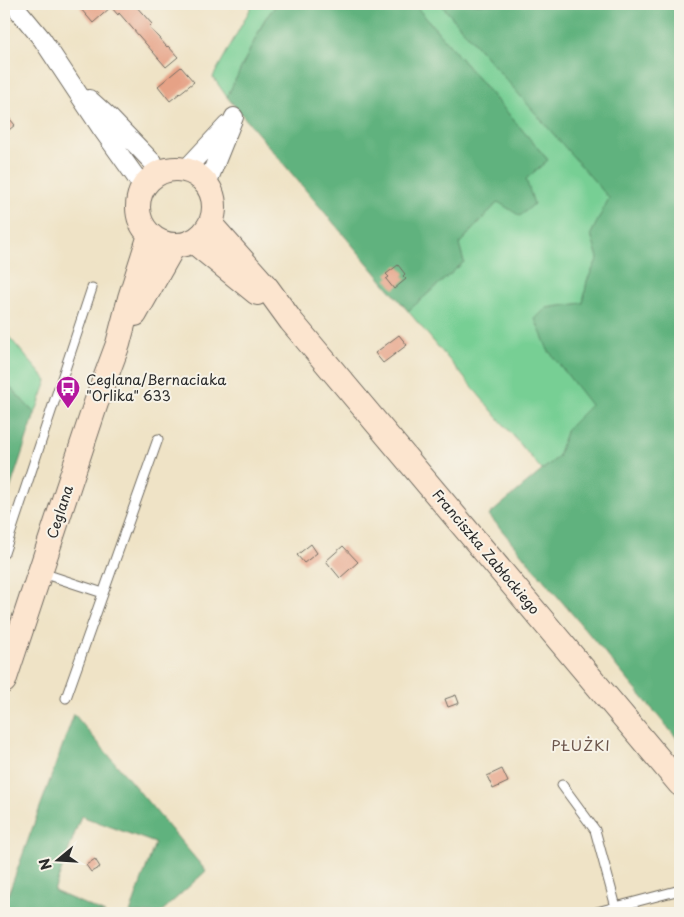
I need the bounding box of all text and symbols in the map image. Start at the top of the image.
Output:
place label: Ceglana/Bernaciaka "Orlika" 633 [86,369,227,406]
bus stop icon: Ceglana/Bernaciaka "Orlika" 633 [55,375,81,409]
street label: Ceglana [41,482,78,541]
street label: Franciszka Zabłockiego [428,485,545,619]
district label: PŁUŻKI [551,733,611,756]
north arrow [32,834,82,884]
text: N [33,856,57,873]

